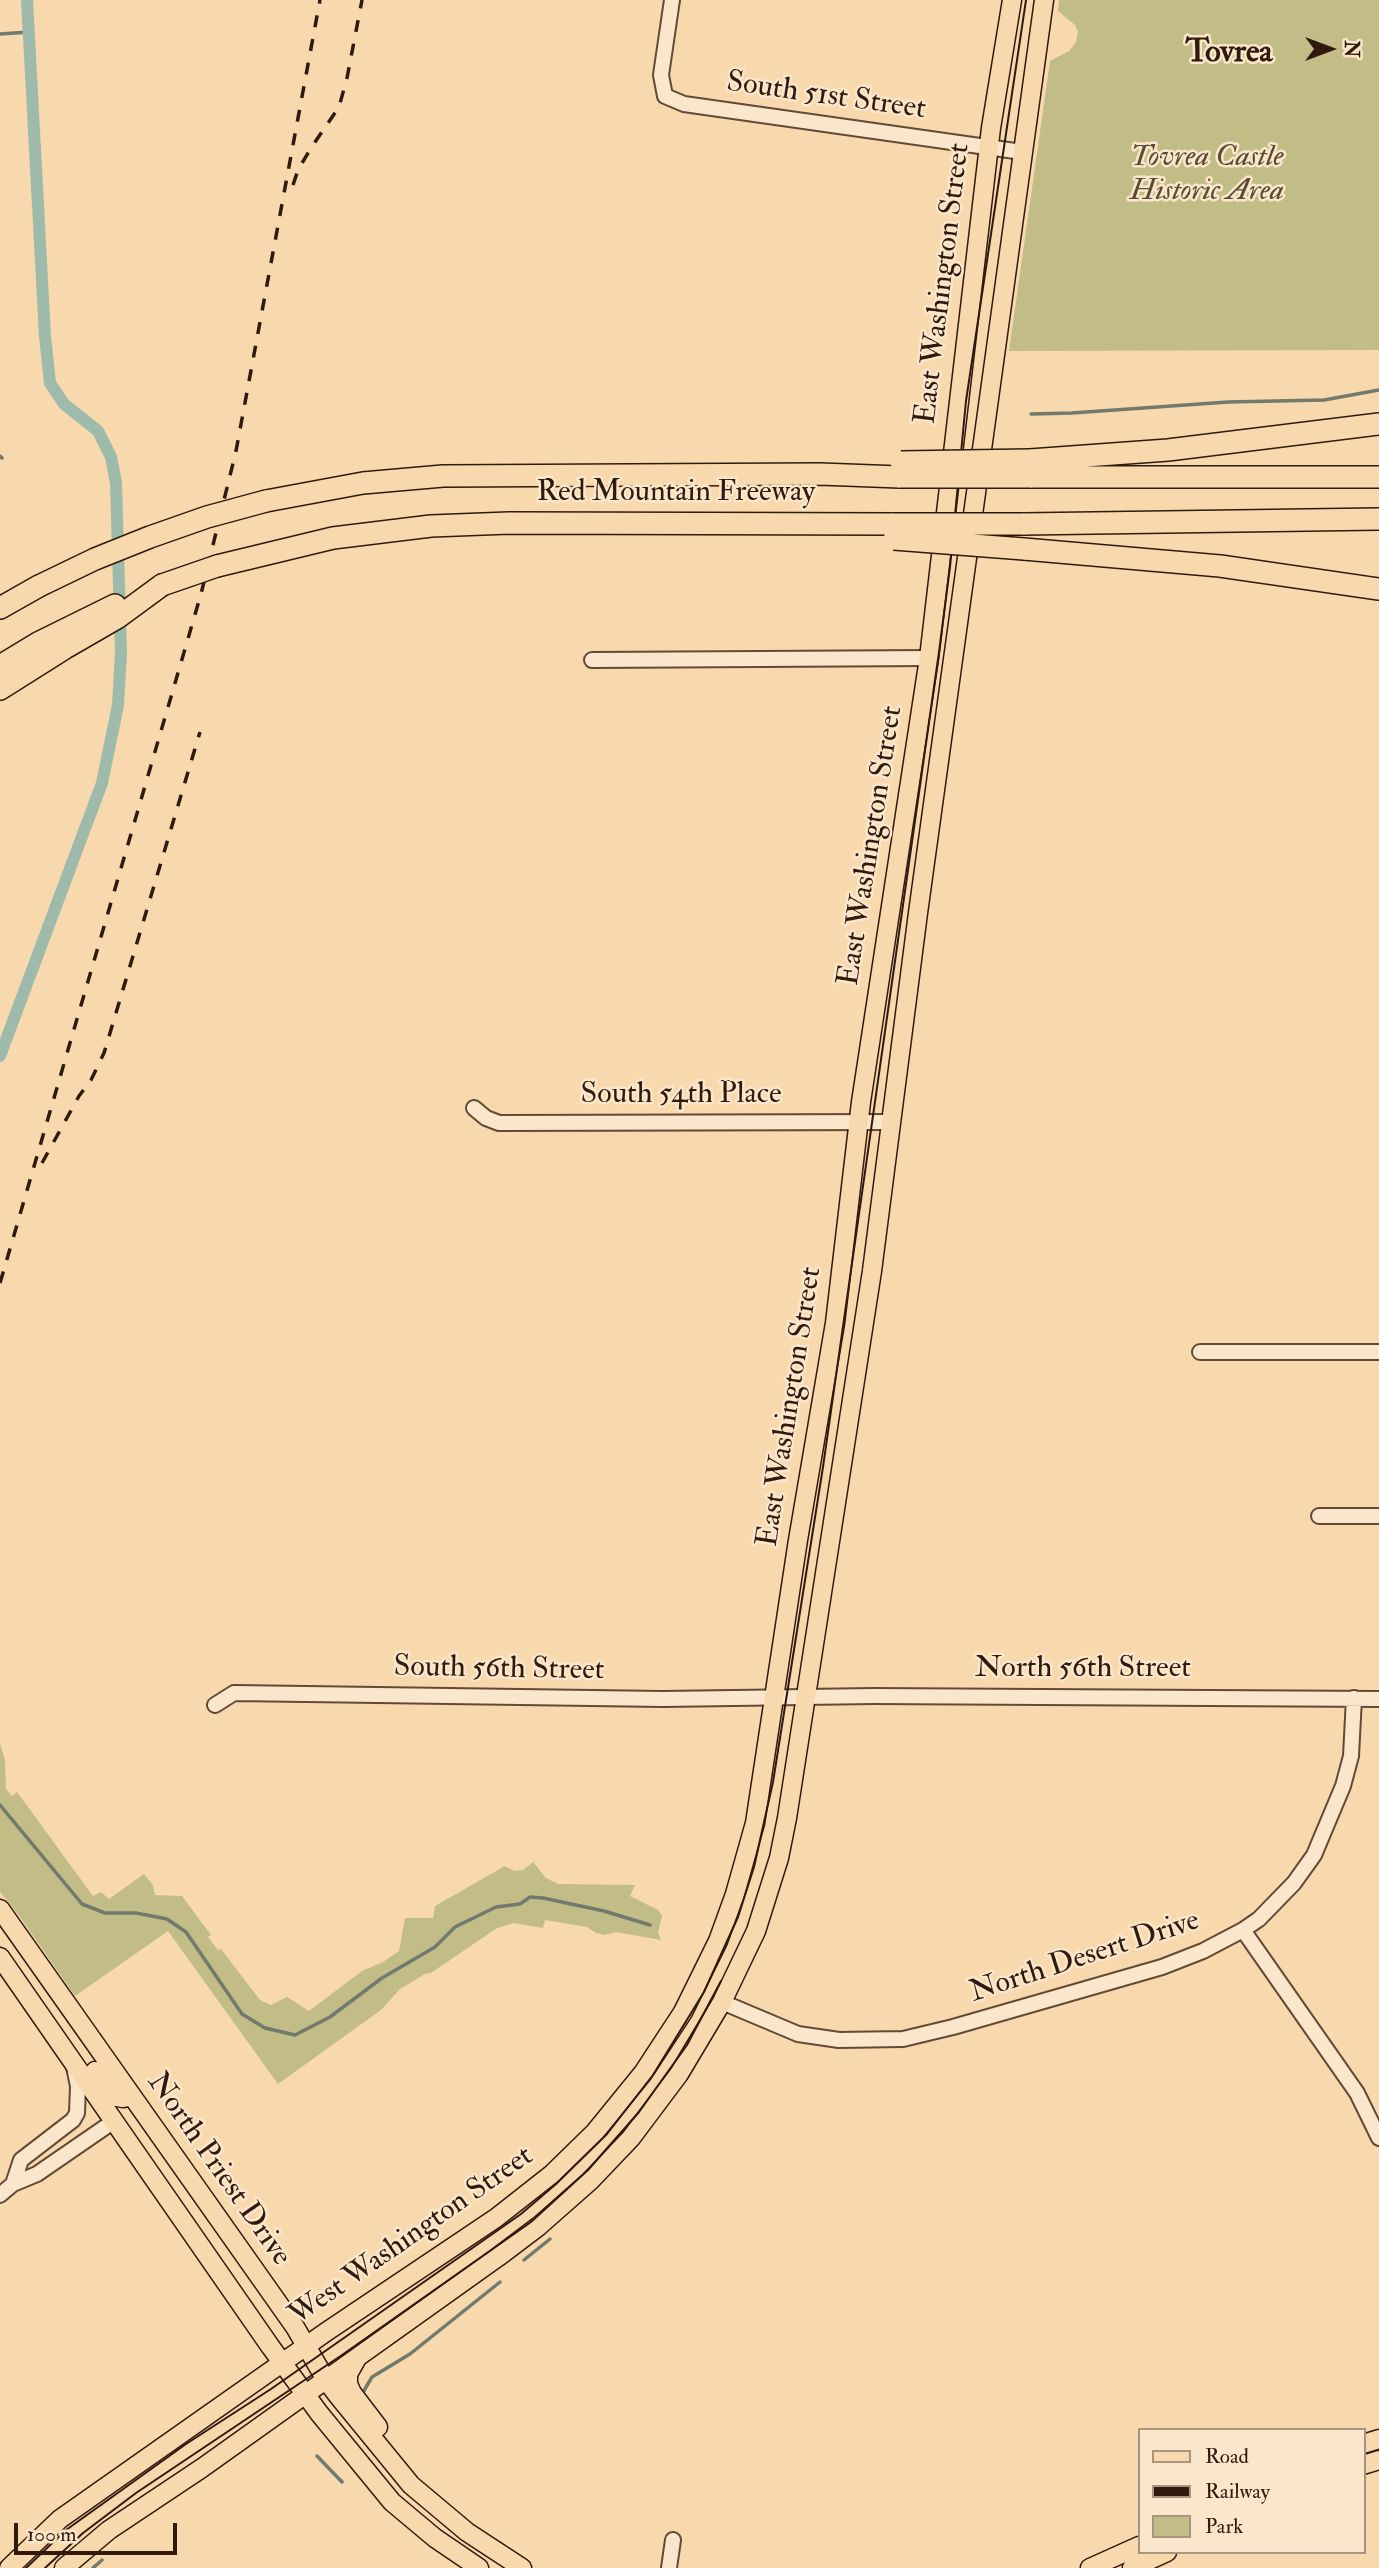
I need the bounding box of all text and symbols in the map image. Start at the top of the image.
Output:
north arrow [1295,14,1365,84]
district label: Tovrea [1186,35,1272,73]
text: N [1339,40,1363,58]
street label: South 51st Street [724,65,928,129]
street label: East Washington Street [909,141,979,427]
park label: Tovrea Castle Historic Area [1130,141,1284,212]
street label: Red Mountain Freeway [537,476,815,512]
street label: East Washington Street [832,704,912,988]
street label: South 54th Place [581,1078,781,1114]
street label: East Washington Street [751,1265,831,1549]
street label: South 56th Street [393,1650,605,1690]
street label: North 56th Street [975,1652,1191,1688]
street label: North Desert Drive [966,1904,1204,2012]
street label: North Priest Drive [138,2067,298,2273]
street label: West Washington Street [283,2139,541,2335]
legend [1138,2428,1365,2554]
text: Road [1205,2443,1249,2470]
text: Railway [1205,2478,1270,2505]
scale bar [18,2508,180,2552]
text: Park [1205,2513,1243,2540]
text: 100 m [27,2521,77,2548]

